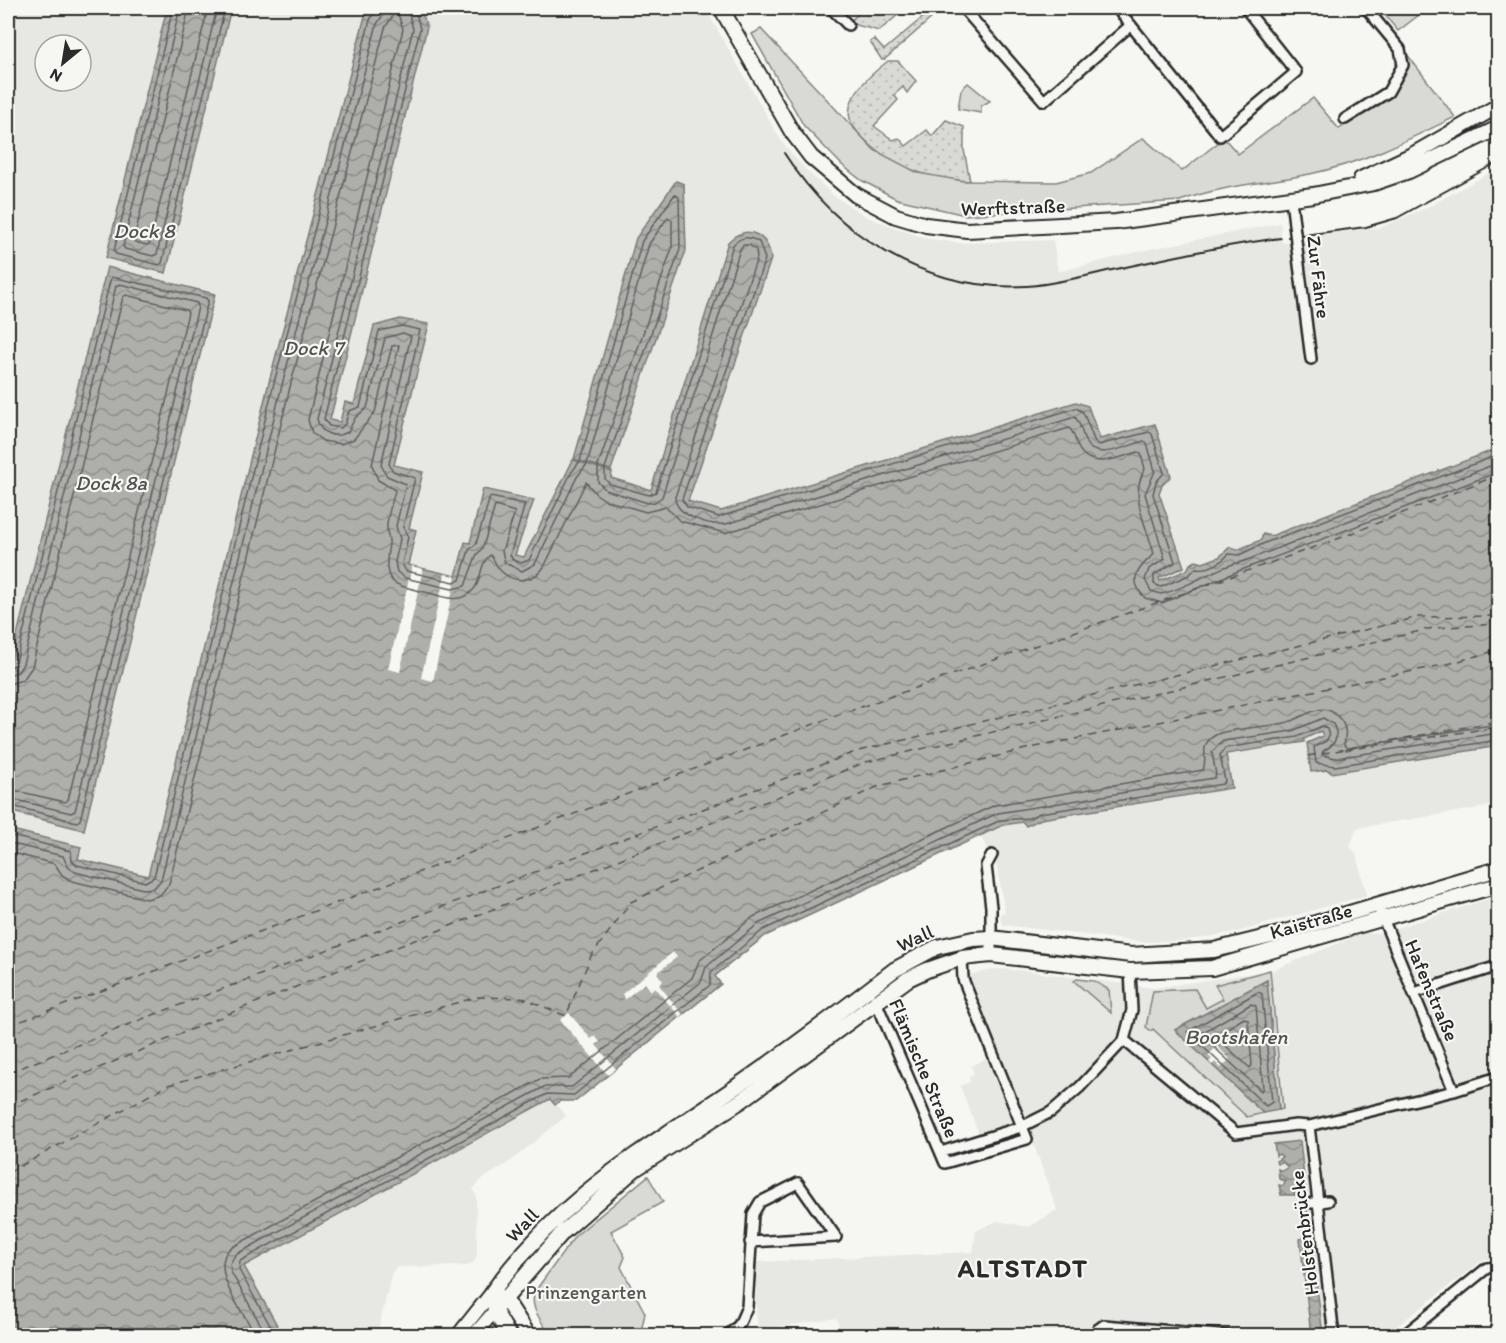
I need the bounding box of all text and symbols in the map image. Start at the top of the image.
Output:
north arrow [33,33,93,93]
text: N [46,65,65,86]
street label: Werftstraße [960,193,1066,221]
water label: Dock 8 [113,218,176,243]
street label: Zur Fähre [1302,234,1336,320]
water label: Dock 7 [283,335,347,360]
water label: Dock 8a [75,470,148,495]
street label: Kaistraße [1267,898,1355,944]
street label: Wall [893,919,938,957]
street label: Hafenstraße [1400,936,1464,1044]
street label: Flämische Straße [884,995,964,1141]
water label: Bootshafen [1185,1024,1288,1049]
street label: Holstenbrücke [1284,1169,1324,1297]
street label: Wall [500,1203,544,1247]
district label: ALTSTADT [957,1252,1088,1284]
park label: Prinzengarten [525,1280,647,1304]

